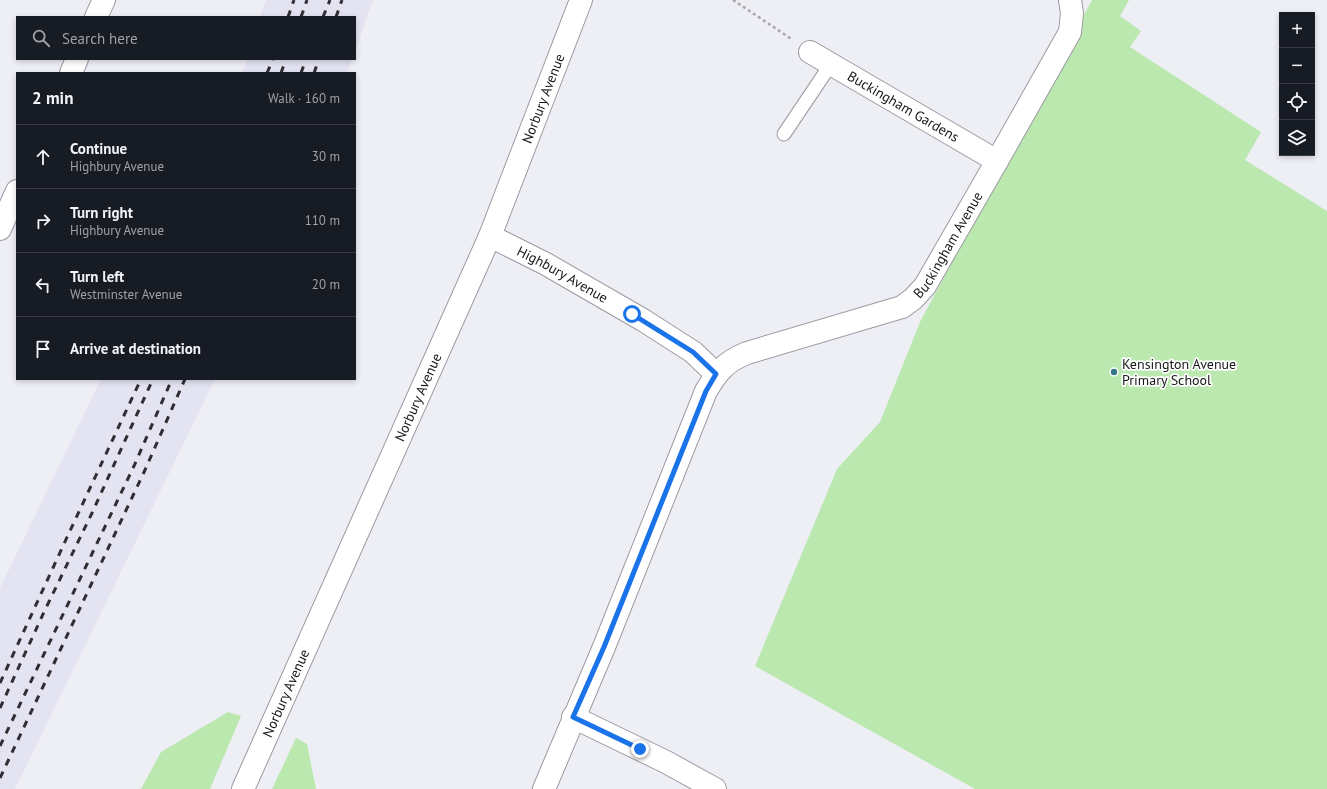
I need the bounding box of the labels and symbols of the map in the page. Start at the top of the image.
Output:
street label: Norbury Avenue [518,51,568,146]
street label: Buckingham Gardens [844,67,962,146]
street label: Buckingham Avenue [909,188,986,302]
street label: Highbury Avenue [514,242,611,307]
route start [623,305,641,323]
street label: Norbury Avenue [390,350,445,444]
place label: Kensington Avenue Primary School [1122,355,1236,389]
marker: Kensington Avenue Primary School [1109,367,1119,377]
street label: Norbury Avenue [258,646,313,740]
route end [631,740,649,758]

